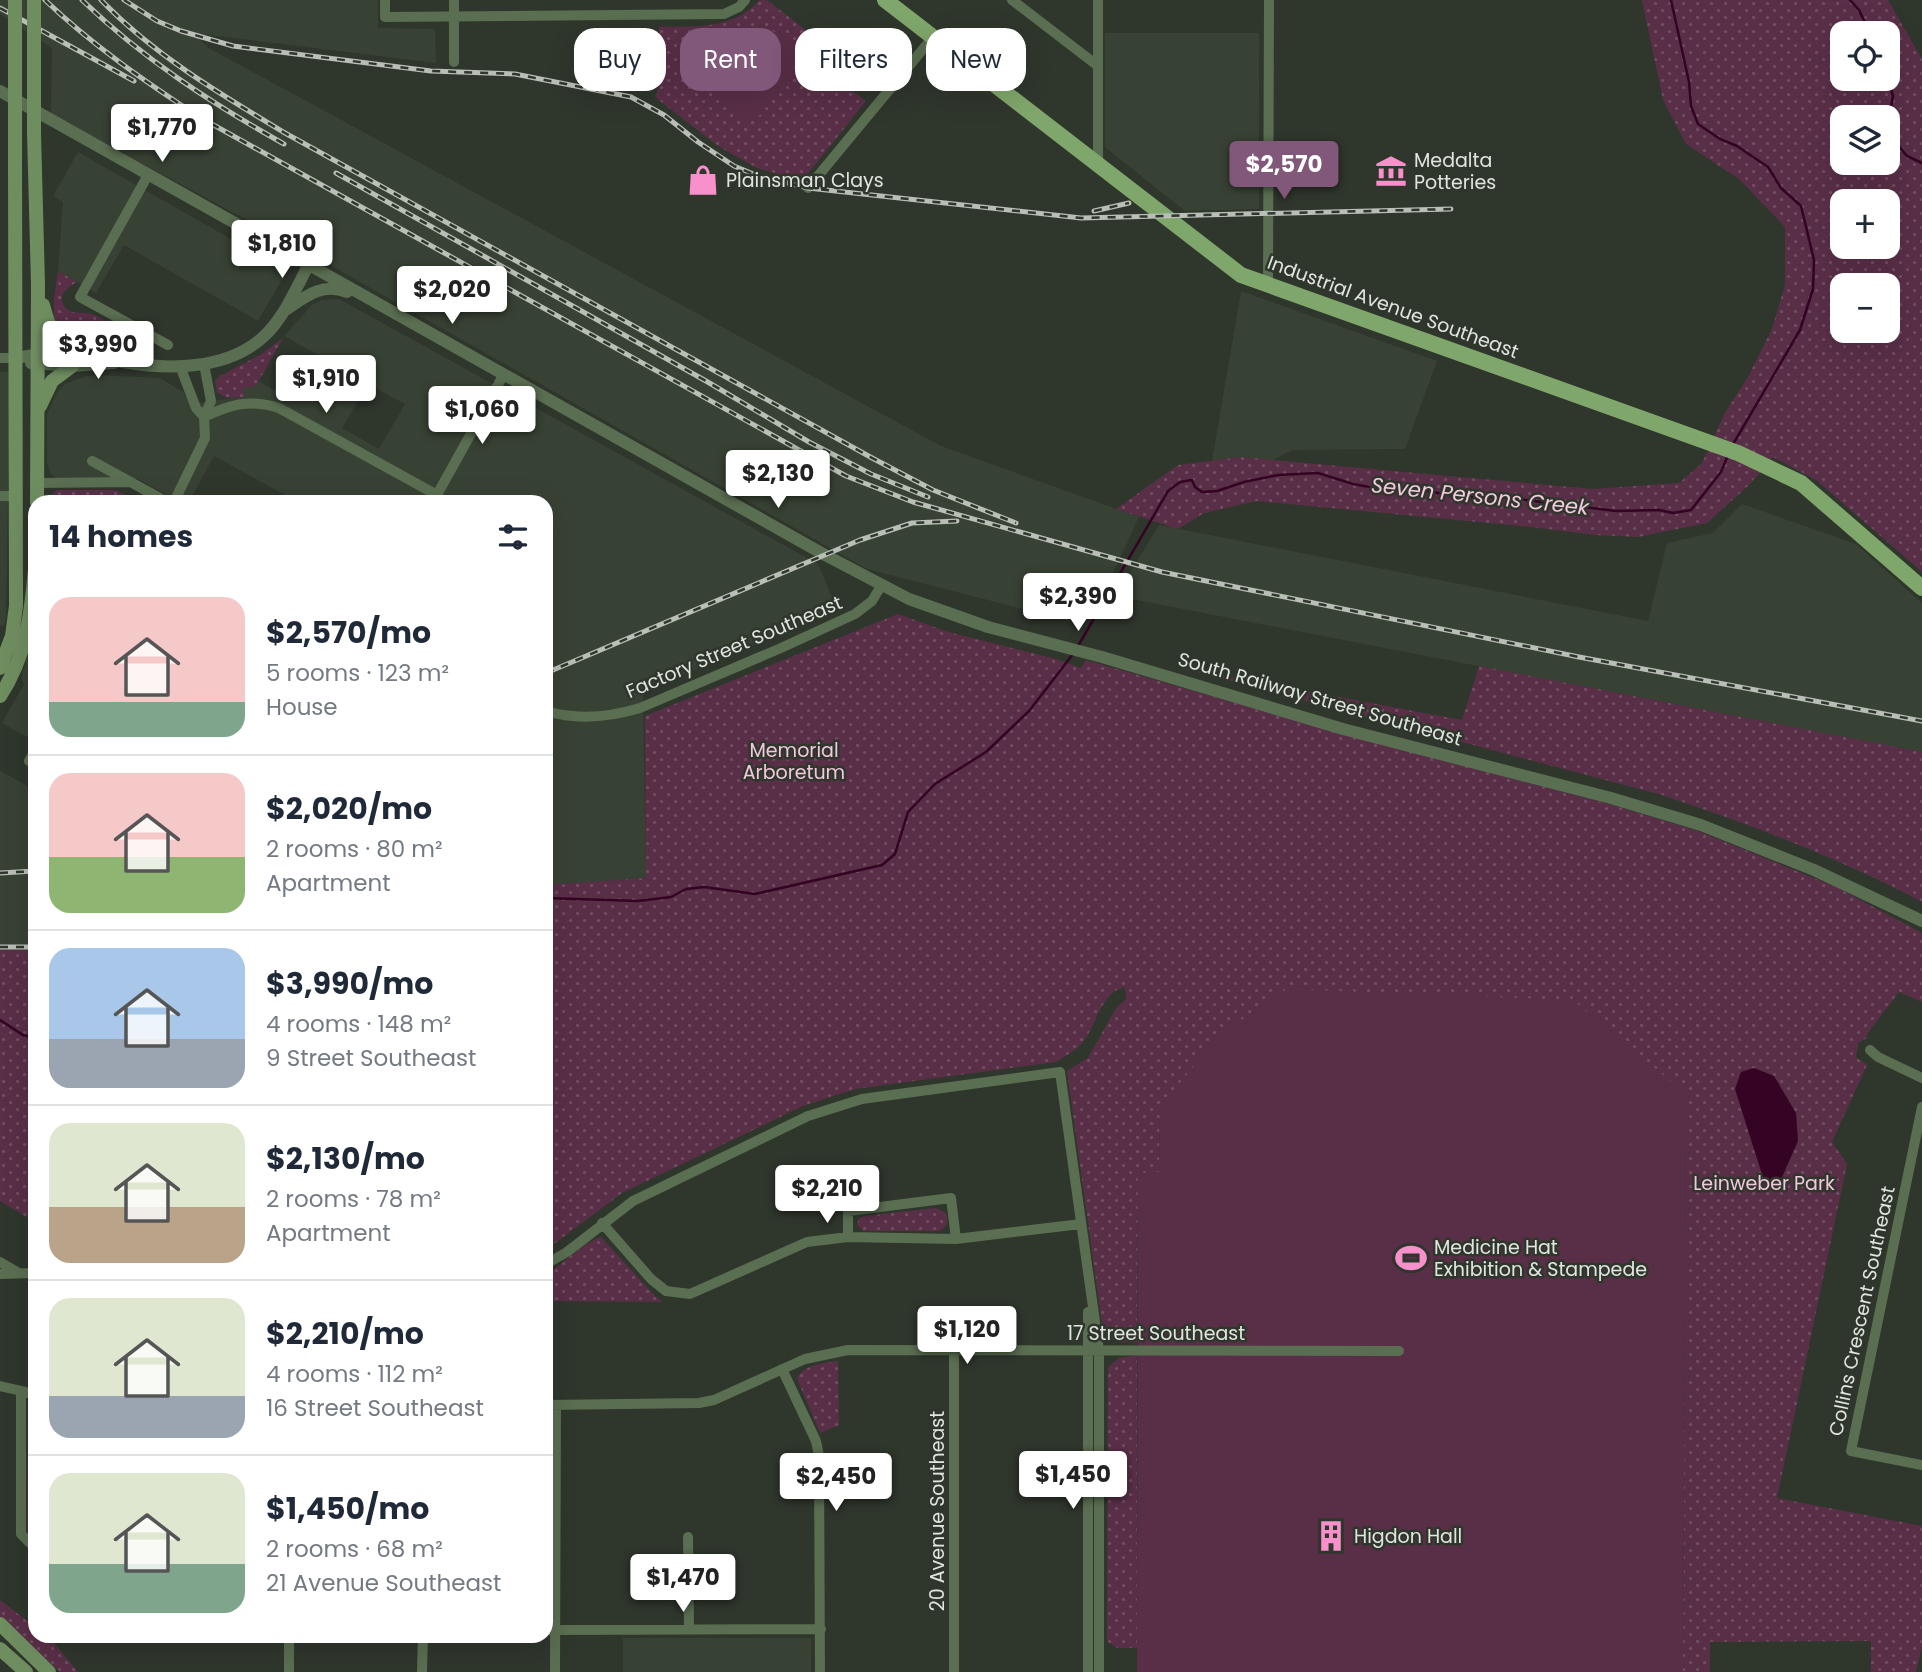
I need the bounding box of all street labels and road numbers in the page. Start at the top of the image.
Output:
street label: Industrial Avenue Southeast [1264,249,1522,365]
street label: Factory Street Southeast [622,589,846,705]
street label: South Railway Street Southeast [1175,645,1465,753]
street label: Collins Crescent Southeast [1822,1183,1902,1438]
street label: 17 Street Southeast [1067,1320,1245,1347]
street label: 20 Avenue Southeast [924,1411,951,1611]

